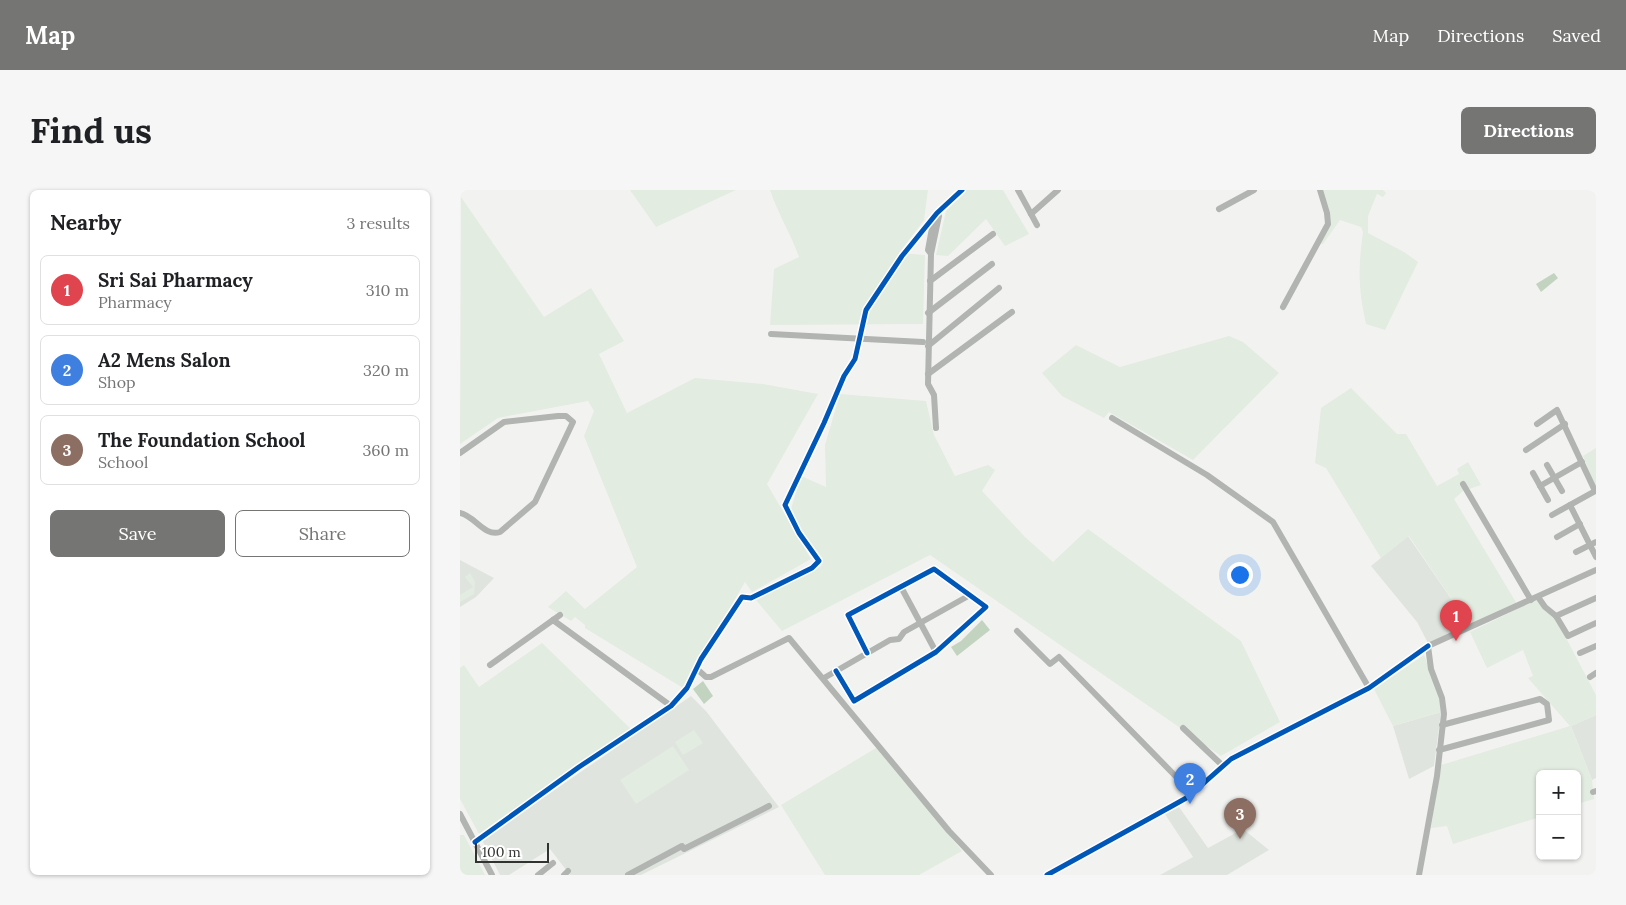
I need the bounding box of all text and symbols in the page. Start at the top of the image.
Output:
text: Map [25,20,75,51]
text: Map [1373,24,1409,47]
text: Directions [1437,24,1524,47]
text: Saved [1552,24,1601,47]
button: Directions [1461,107,1596,154]
text: Find us [30,108,152,153]
text: Nearby [50,209,121,236]
text: 3 results [346,213,410,233]
text: Sri Sai Pharmacy [98,268,253,292]
text: 1 [64,280,70,300]
text: 310 m [366,280,409,300]
text: Pharmacy [98,292,172,312]
text: A2 Mens Salon [98,348,231,372]
text: 2 [63,360,71,380]
text: 320 m [363,360,409,380]
text: Shop [98,372,136,392]
text: The Foundation School [98,428,306,452]
text: 3 [63,440,71,460]
text: 360 m [362,440,409,460]
text: School [98,452,148,472]
button: Save [50,510,225,557]
button: Share [235,510,410,557]
your location [1227,562,1253,588]
pin: 1 [1440,600,1472,641]
pin: 2 [1174,763,1206,804]
map controls [1536,770,1581,860]
button: + [1536,770,1581,815]
pin: 3 [1224,798,1256,839]
button: − [1536,815,1581,860]
scale bar [475,840,549,863]
text: 100 m [482,843,521,861]

